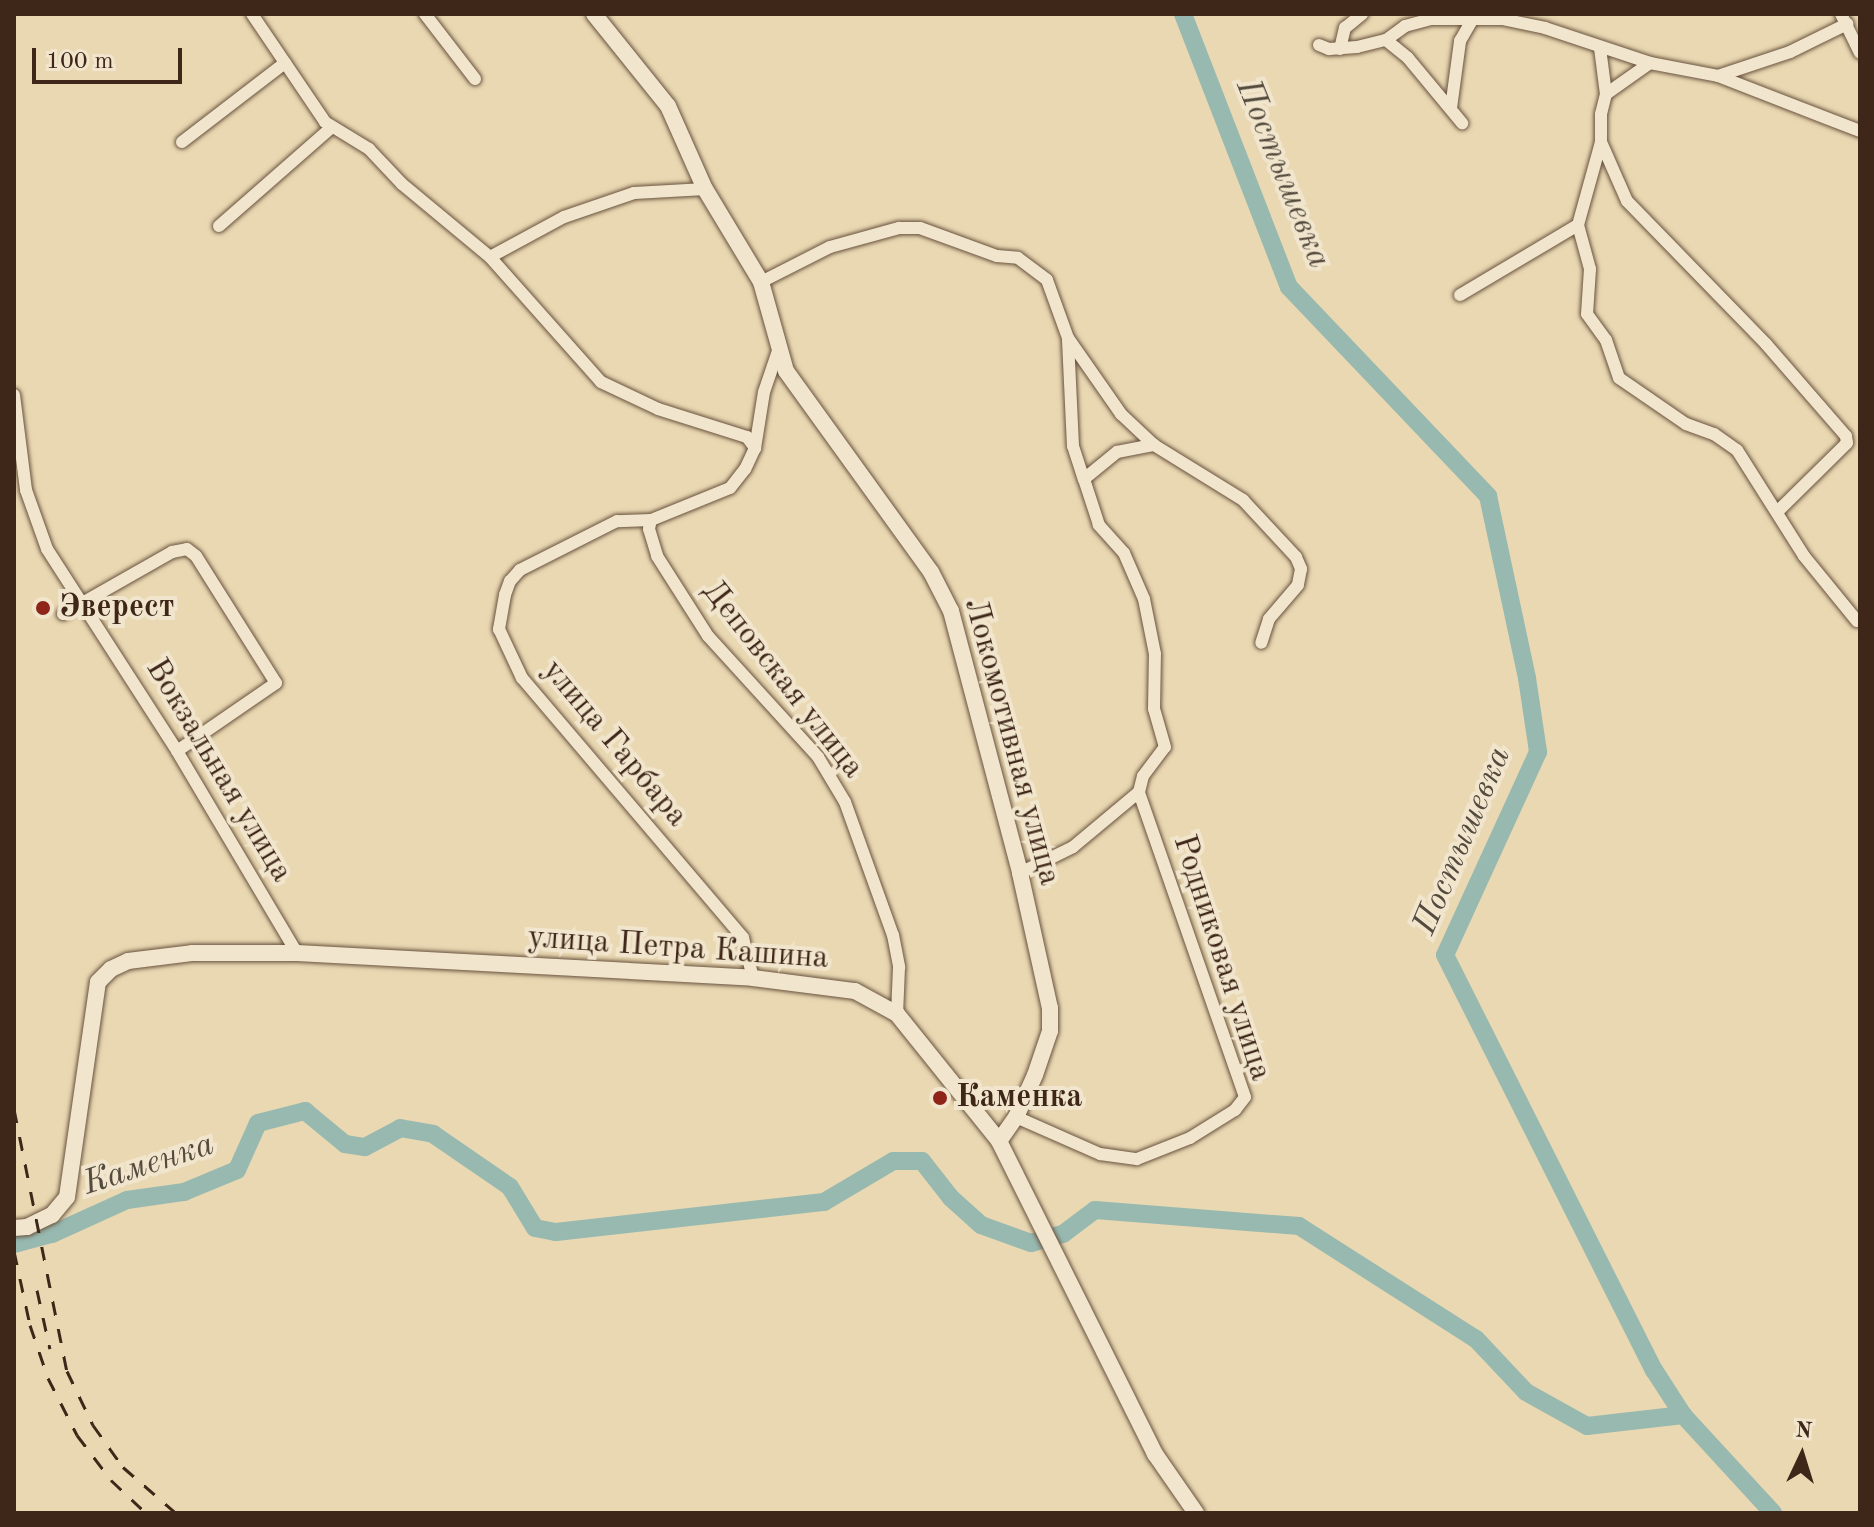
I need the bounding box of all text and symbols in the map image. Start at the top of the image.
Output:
scale bar [36,32,186,82]
text: 100 m [46,50,114,74]
water label: Постышевка [1226,74,1338,274]
street label: Деповская улица [693,573,871,787]
place label: Эверест [59,589,174,627]
street label: Локомотивная улица [954,594,1068,890]
marker: Эверест [34,599,52,617]
street label: Вокзальная улица [136,652,300,890]
street label: улица Гарбара [533,653,695,835]
water label: Постышевка [1405,741,1521,941]
street label: Родниковая улица [1163,830,1279,1086]
street label: улица Петра Кашина [526,919,830,979]
place label: Каменка [956,1079,1083,1117]
marker: Каменка [931,1089,949,1107]
water label: Каменка [78,1125,220,1205]
north arrow [1762,1415,1842,1495]
text: N [1795,1419,1813,1443]

